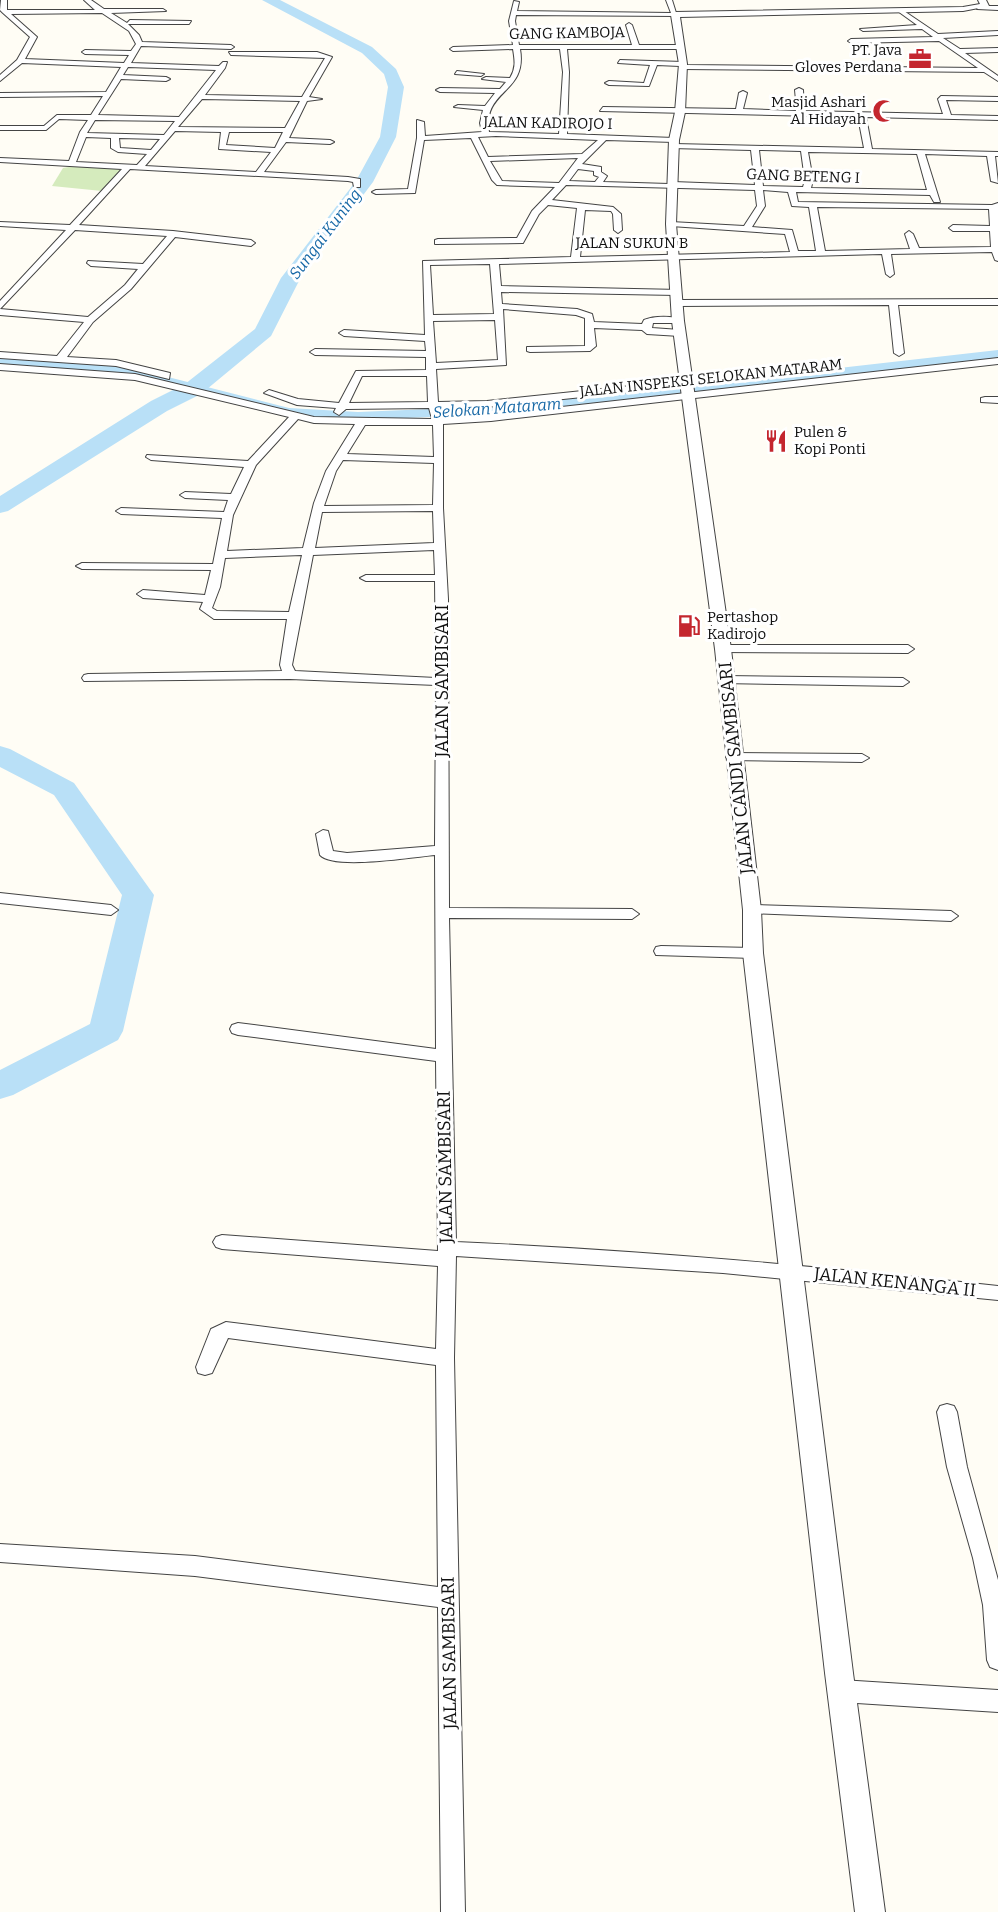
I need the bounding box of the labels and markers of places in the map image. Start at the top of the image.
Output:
place label: PT. Java Gloves Perdana [795,41,902,76]
office icon: PT. Java Gloves Perdana [907,46,933,72]
place label: Masjid Ashari Al Hidayah [771,93,867,128]
mosque icon: Masjid Ashari Al Hidayah [871,98,897,124]
place label: Pulen & Kopi Ponti [794,423,866,458]
restaurant icon: Pulen & Kopi Ponti [763,428,789,454]
place label: Pertashop Kadirojo [707,608,778,643]
fuel station icon: Pertashop Kadirojo [676,613,702,639]

